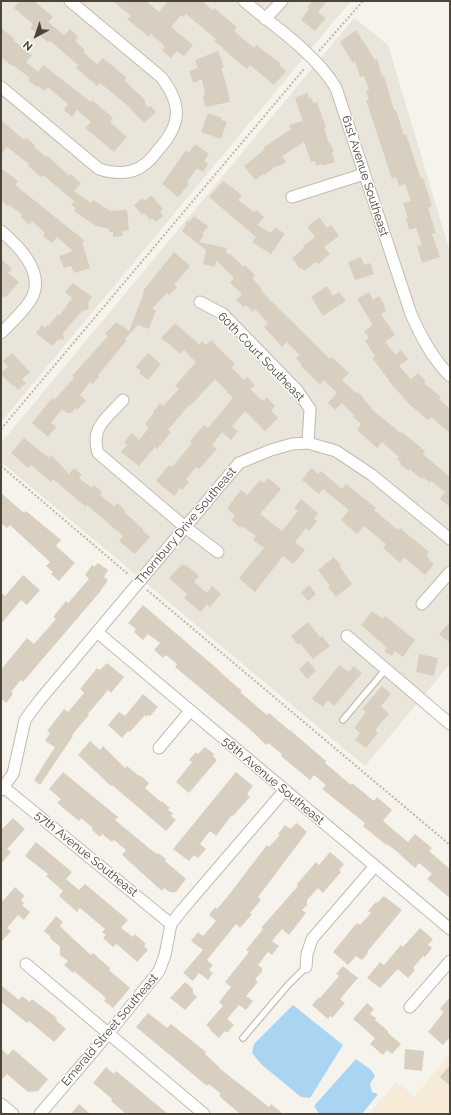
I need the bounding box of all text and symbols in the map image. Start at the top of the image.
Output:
north arrow [16,16,56,56]
text: N [21,38,35,53]
street label: 61st Avenue Southeast [339,114,391,238]
street label: 60th Court Southeast [215,309,307,405]
street label: Thornbury Drive Southeast [133,464,239,588]
street label: 58th Avenue Southeast [219,734,327,828]
street label: 57th Avenue Southeast [32,808,140,900]
street label: Emerald Street Southeast [59,971,161,1089]

